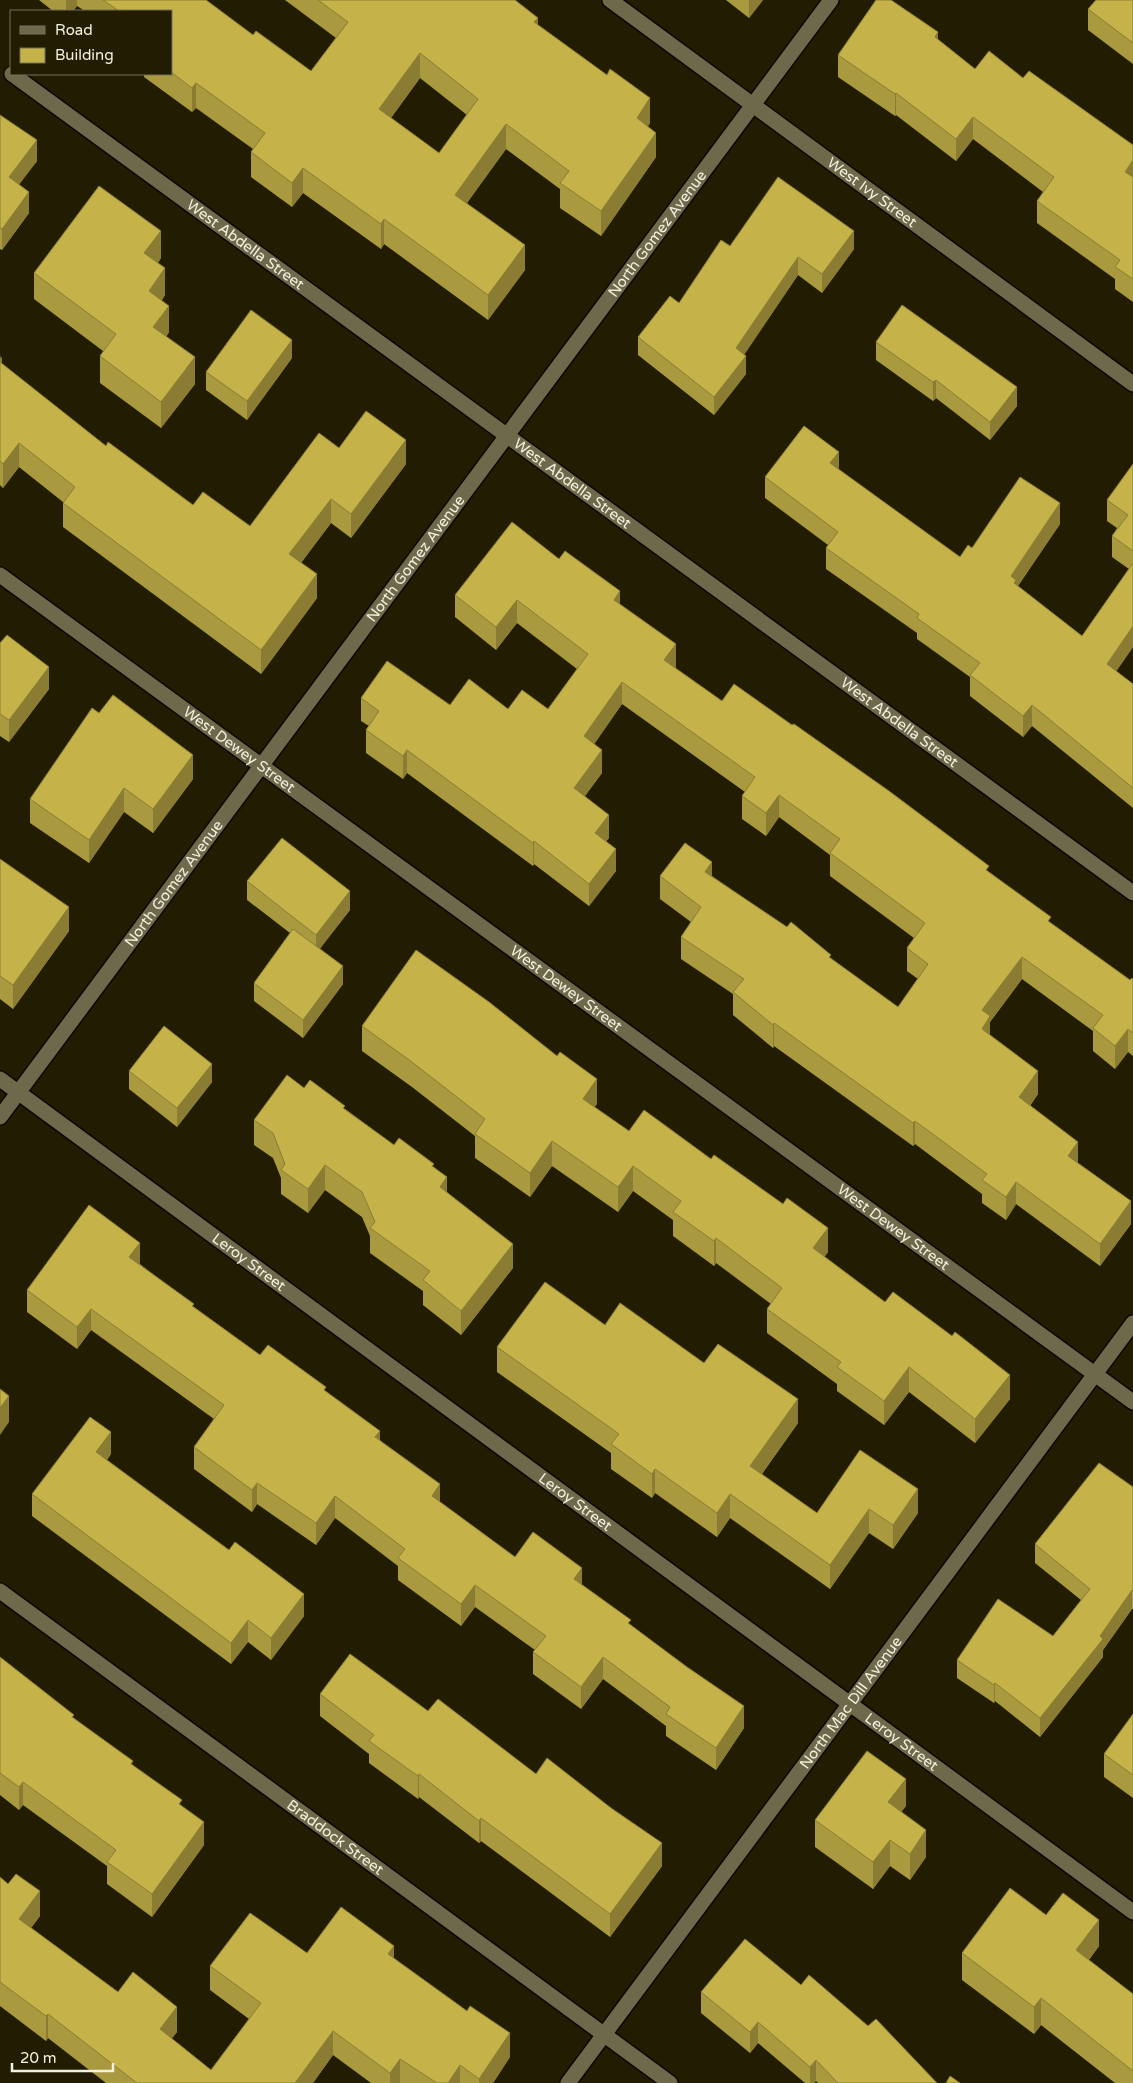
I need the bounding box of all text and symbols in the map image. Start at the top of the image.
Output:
legend [10,10,172,75]
text: Road [55,21,93,39]
text: Building [55,46,114,64]
street label: West Ivy Street [824,153,921,231]
street label: North Gomez Avenue [604,167,710,301]
street label: West Abdella Street [183,196,308,294]
street label: West Abdella Street [510,435,635,532]
street label: North Gomez Avenue [362,492,468,625]
street label: West Abdella Street [837,673,962,771]
street label: West Dewey Street [180,703,299,797]
street label: North Gomez Avenue [121,817,227,950]
street label: West Dewey Street [507,941,626,1035]
street label: West Dewey Street [834,1180,953,1274]
street label: Leroy Street [209,1229,289,1295]
street label: Leroy Street [535,1469,616,1535]
street label: North Mac Dill Avenue [796,1633,906,1772]
street label: Leroy Street [861,1709,942,1775]
street label: Braddock Street [283,1796,387,1879]
scale bar [12,2040,114,2072]
text: 20 m [20,2049,57,2067]

